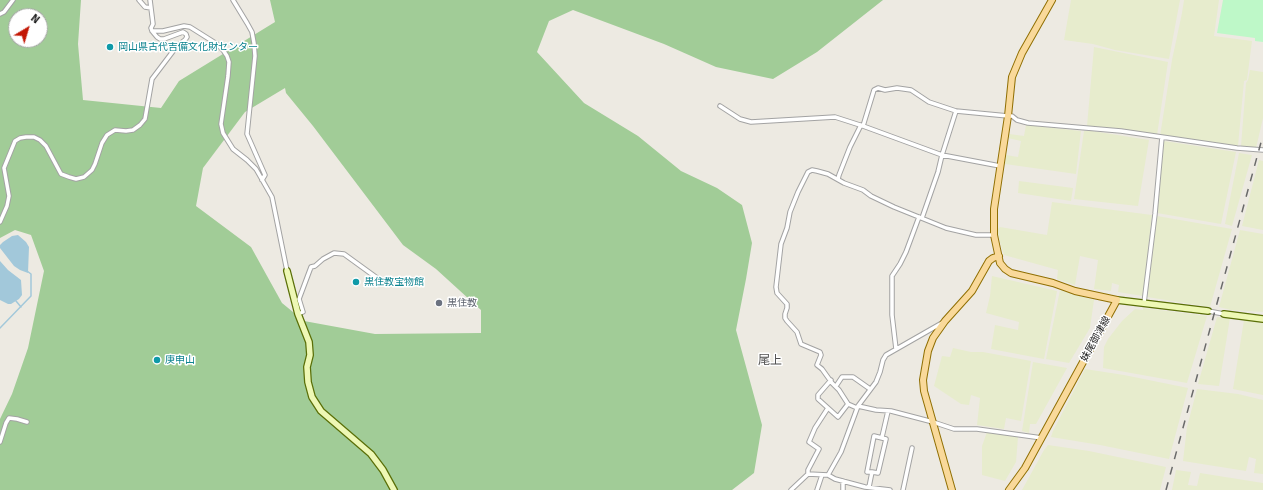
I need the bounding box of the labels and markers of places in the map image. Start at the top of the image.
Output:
place label: 岡山県古代吉備文化財センター [118,41,258,53]
marker: 岡山県古代吉備文化財センター [105,42,115,52]
place label: 黒住教宝物館 [364,276,424,288]
marker: 黒住教宝物館 [351,277,361,287]
place label: 黒住教 [447,297,477,309]
marker: 黒住教 [434,298,444,308]
place label: 庚申山 [165,354,195,366]
marker: 庚申山 [152,355,162,365]

